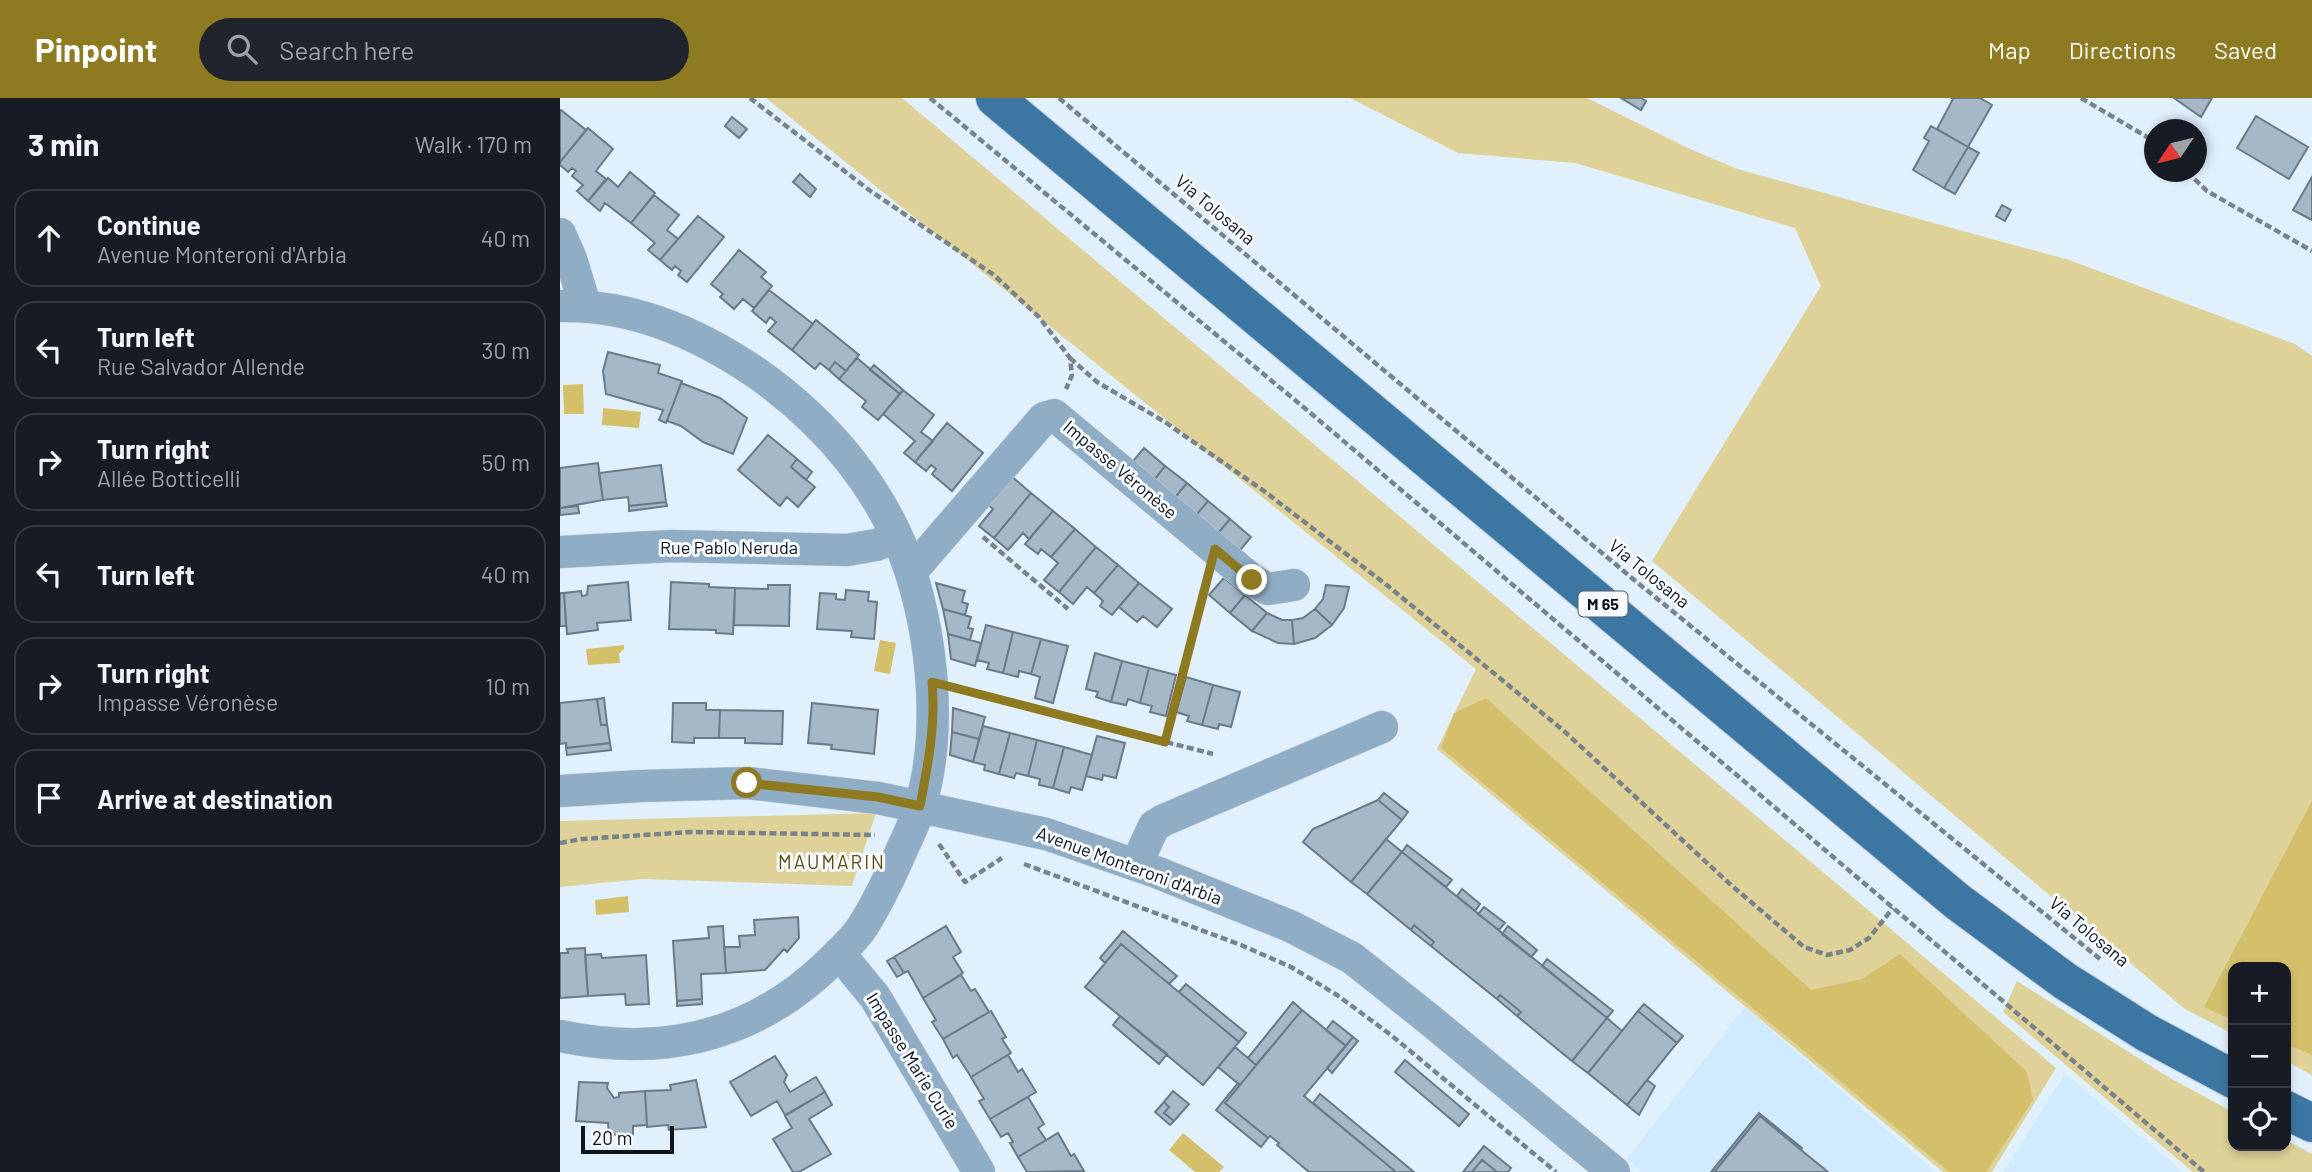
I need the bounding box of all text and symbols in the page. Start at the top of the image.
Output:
search box [199,18,689,81]
text: Pinpoint [35,29,157,69]
icon: search [223,30,261,68]
text: Search here [279,34,414,65]
text: Map [1988,35,2031,64]
text: Directions [2069,35,2176,64]
text: Saved [2214,35,2277,64]
north arrow [2144,119,2207,182]
text: 3 min [28,126,99,162]
text: Walk · 170 m [415,130,532,158]
street label: Via Tolosana [1171,169,1260,249]
text: Continue [97,209,201,240]
icon: ahead [30,219,68,257]
text: 40 m [481,224,530,252]
text: Avenue Monteroni d'Arbia [97,240,347,268]
text: Turn left [97,321,195,352]
icon: left [30,331,68,369]
text: 30 m [482,336,530,364]
text: Rue Salvador Allende [97,352,305,380]
street label: Impasse Véronèse [1059,415,1182,523]
text: Turn right [97,433,210,464]
icon: right [30,443,68,481]
text: 50 m [482,448,530,476]
text: Allée Botticelli [97,464,241,492]
street label: Via Tolosana [1605,534,1694,612]
street label: Rue Pablo Neruda [660,536,798,558]
icon: left [30,555,68,593]
text: Turn left [97,559,195,590]
text: 40 m [481,560,530,588]
route end [1236,564,1267,595]
road number: M 65 [1578,592,1628,617]
text: Turn right [97,657,210,688]
icon: right [30,667,68,705]
text: 10 m [485,672,530,700]
text: Impasse Véronèse [97,688,278,716]
route start [731,767,762,798]
icon: arrive [30,779,68,817]
text: Arrive at destination [97,783,333,814]
street label: Avenue Monteroni d'Arbia [1034,821,1225,909]
district label: MAUMARIN [778,850,886,873]
street label: Via Tolosana [2045,891,2134,971]
map controls [2228,962,2291,1151]
button: + [2228,962,2291,1025]
street label: Impasse Marie Curie [862,988,964,1133]
button: − [2228,1025,2291,1088]
button: locate [2228,1088,2291,1151]
scale bar [581,1123,674,1155]
text: 20 m [592,1126,632,1149]

